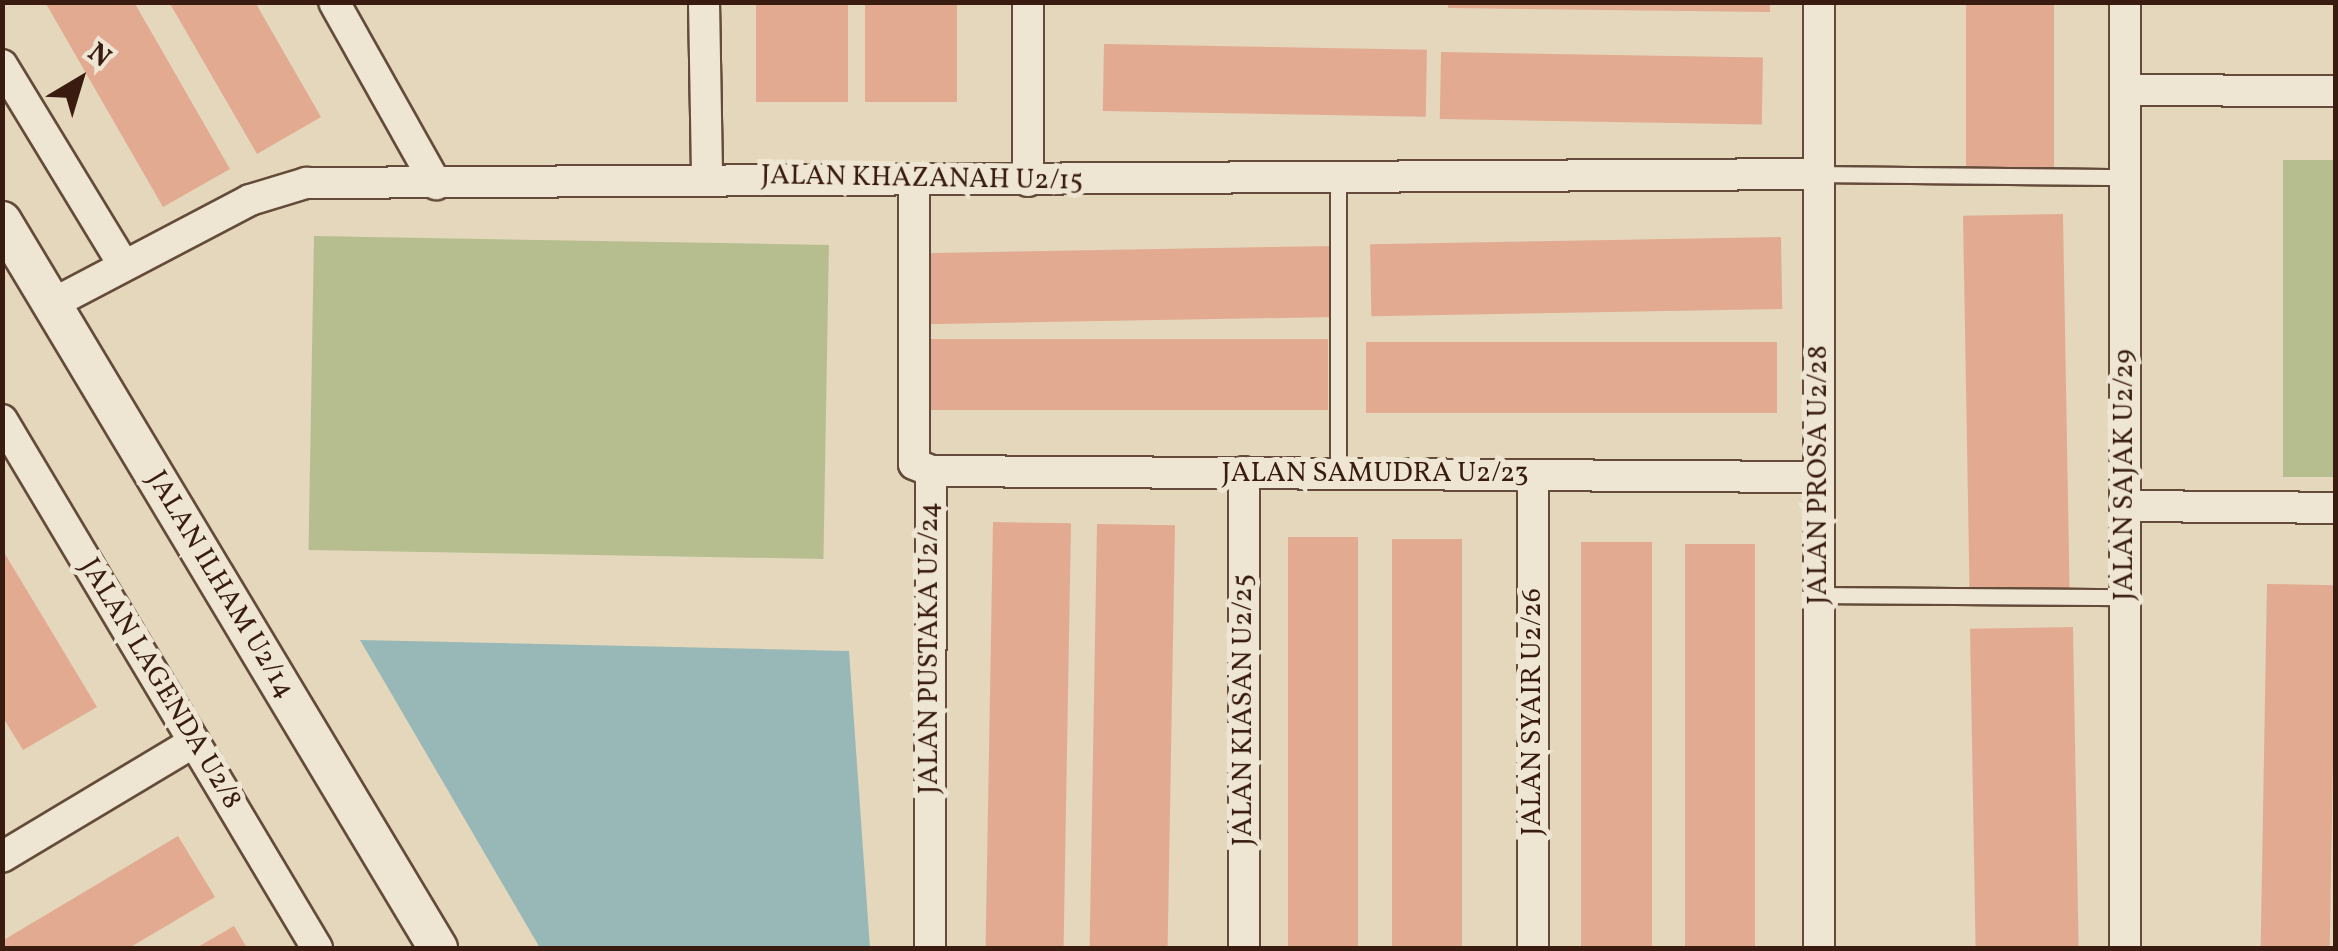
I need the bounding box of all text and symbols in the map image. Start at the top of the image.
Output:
north arrow [30,30,130,130]
text: N [79,34,119,78]
street label: JALAN KHAZANAH U2/15 [761,159,1083,199]
street label: JALAN PROSA U2/28 [1802,345,1836,605]
street label: JALAN SAJAK U2/29 [2108,349,2142,601]
street label: JALAN SAMUDRA U2/23 [1221,457,1529,491]
street label: JALAN ILHAM U2/14 [139,465,301,705]
street label: JALAN PUSTAKA U2/24 [913,502,947,794]
street label: JALAN LAGENDA U2/8 [72,553,248,815]
street label: JALAN KIASAN U2/25 [1227,574,1261,846]
street label: JALAN SYAIR U2/26 [1516,588,1550,836]

